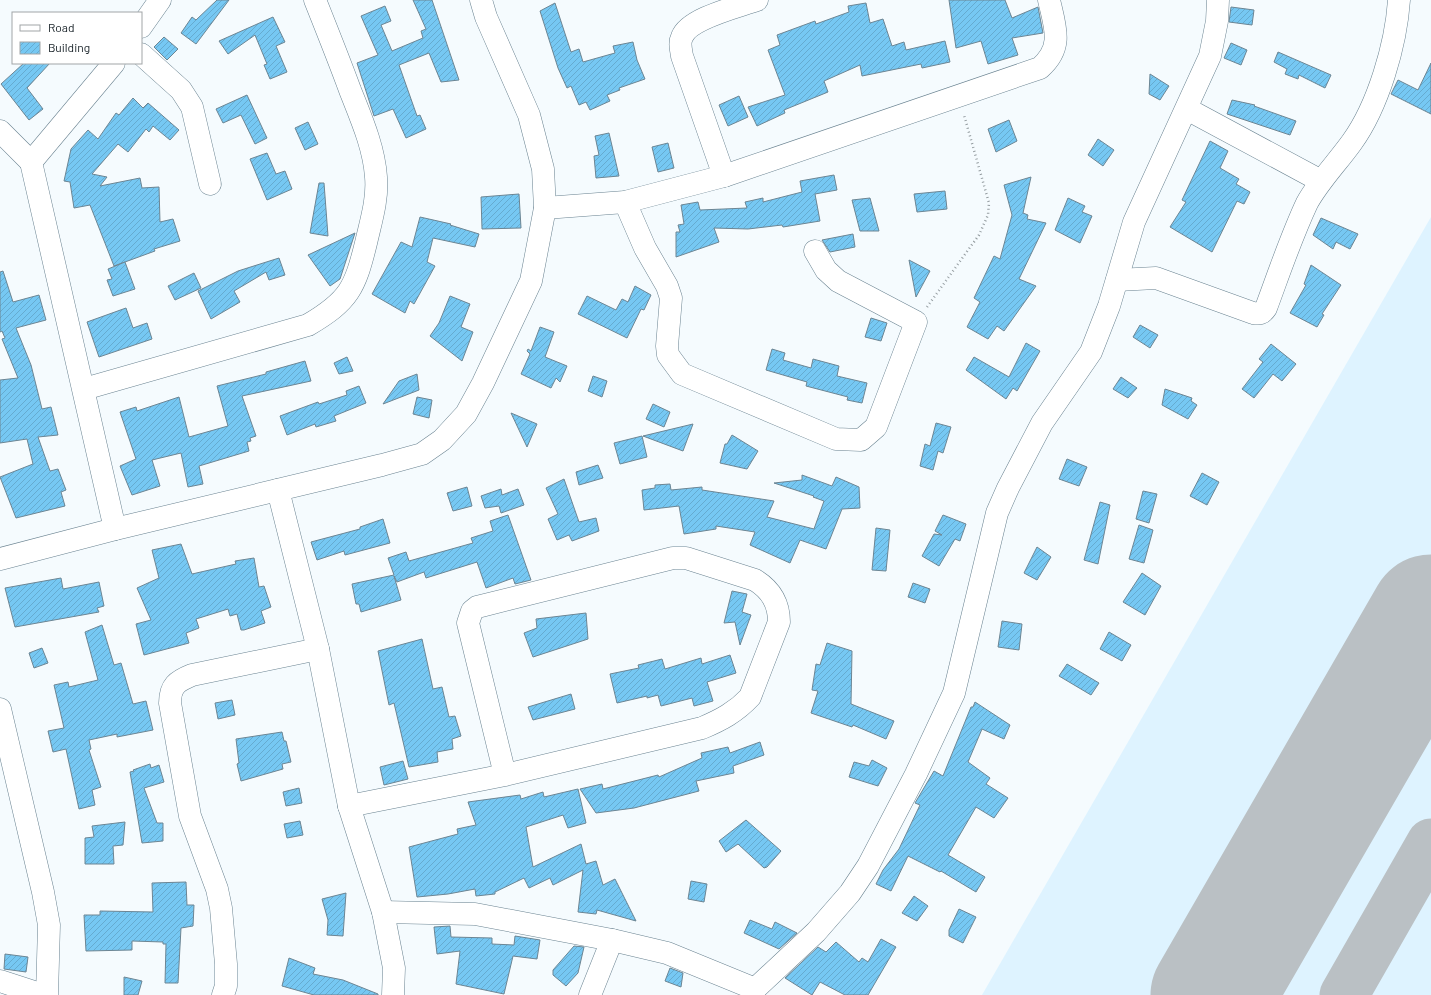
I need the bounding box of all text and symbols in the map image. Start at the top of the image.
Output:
legend [12,12,142,64]
text: Road [48,20,75,34]
text: Building [48,40,90,54]

